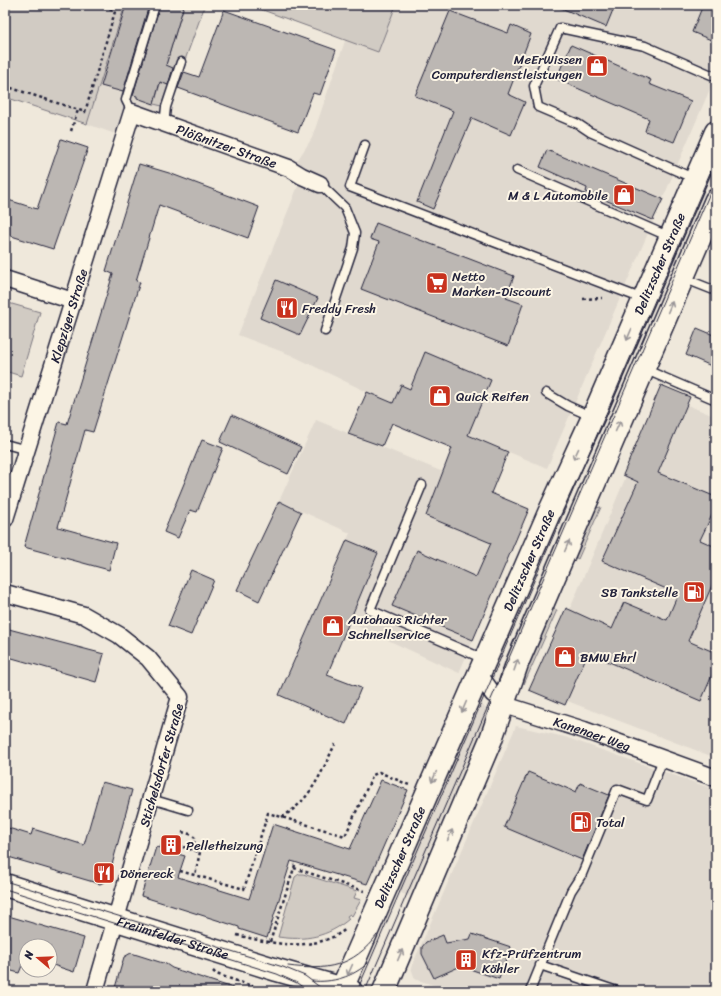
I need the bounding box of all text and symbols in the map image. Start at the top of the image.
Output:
place label: MeErWissen Computerdienstleistungen [432,48,582,86]
shop icon: MeErWissen Computerdienstleistungen [584,53,610,79]
street label: Plößnitzer Straße [173,118,281,175]
shop icon: M & L Automobile [611,182,637,208]
place label: M & L Automobile [508,184,608,207]
street label: Delitzscher Straße [627,209,692,319]
place label: Netto Marken-Discount [452,265,552,303]
street label: Klepziger Straße [43,266,95,366]
supermarket icon: Netto Marken-Discount [424,270,450,296]
restaurant icon: Freddy Fresh [274,295,300,321]
place label: Freddy Fresh [302,297,376,320]
one-way arrow [667,301,674,313]
one-way arrow [624,329,632,341]
shop icon: Quick Reifen [427,383,453,409]
place label: Quick Reifen [456,385,529,408]
one-way arrow [615,421,623,433]
one-way arrow [572,448,579,460]
street label: Delitzscher Straße [497,505,561,615]
one-way arrow [563,540,571,552]
fuel station icon: SB Tankstelle [681,579,707,605]
place label: SB Tankstelle [601,581,678,604]
place label: Autohaus Richter Schnellservice [347,608,447,646]
shop icon: Autohaus Richter Schnellservice [320,613,346,639]
shop icon: BMW Ehrl [552,644,578,670]
place label: BMW Ehrl [580,646,636,669]
one-way arrow [513,660,521,672]
street label: Stichelsdorfer Straße [133,701,190,830]
one-way arrow [460,701,467,713]
street label: Kanenaer Weg [550,710,634,758]
one-way arrow [430,770,437,782]
street label: Delitzscher Straße [367,802,432,912]
fuel station icon: Total [568,809,594,835]
place label: Total [596,811,625,834]
one-way arrow [447,830,454,842]
building icon: Pelletheizung [158,832,184,858]
place label: Pelletheizung [186,834,264,857]
restaurant icon: Dönereck [91,860,117,886]
place label: Dönereck [120,862,174,885]
street label: Freiimfelder Straße [114,910,232,966]
north arrow [18,938,58,978]
place label: Kfz-Prüfzentrum Köhler [482,942,581,980]
building icon: Kfz-Prüfzentrum Köhler [453,947,479,973]
text: N [18,948,39,963]
one-way arrow [396,949,404,961]
one-way arrow [346,963,354,975]

